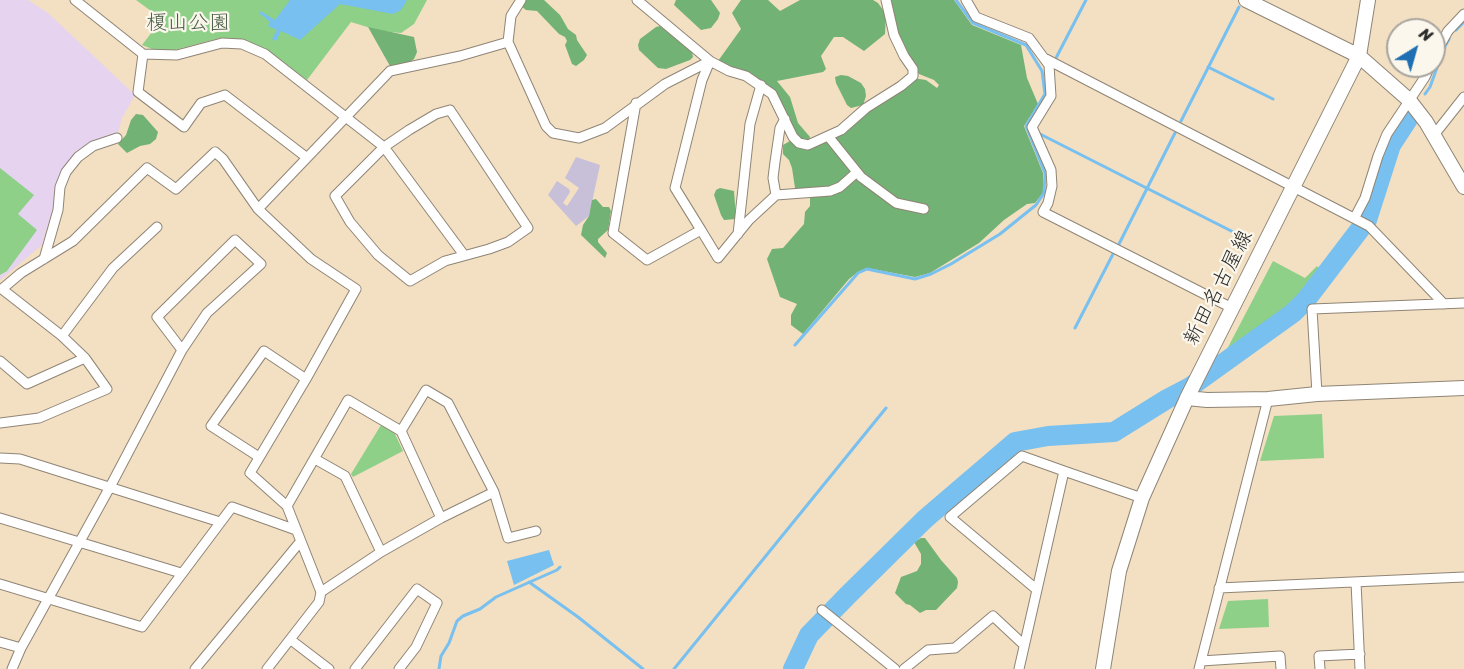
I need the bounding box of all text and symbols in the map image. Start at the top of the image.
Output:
park label: 榎山公園 [146,11,230,37]
north arrow [1386,18,1446,78]
text: N [1413,20,1439,50]
street label: 新田名古屋線 [1179,226,1259,350]

